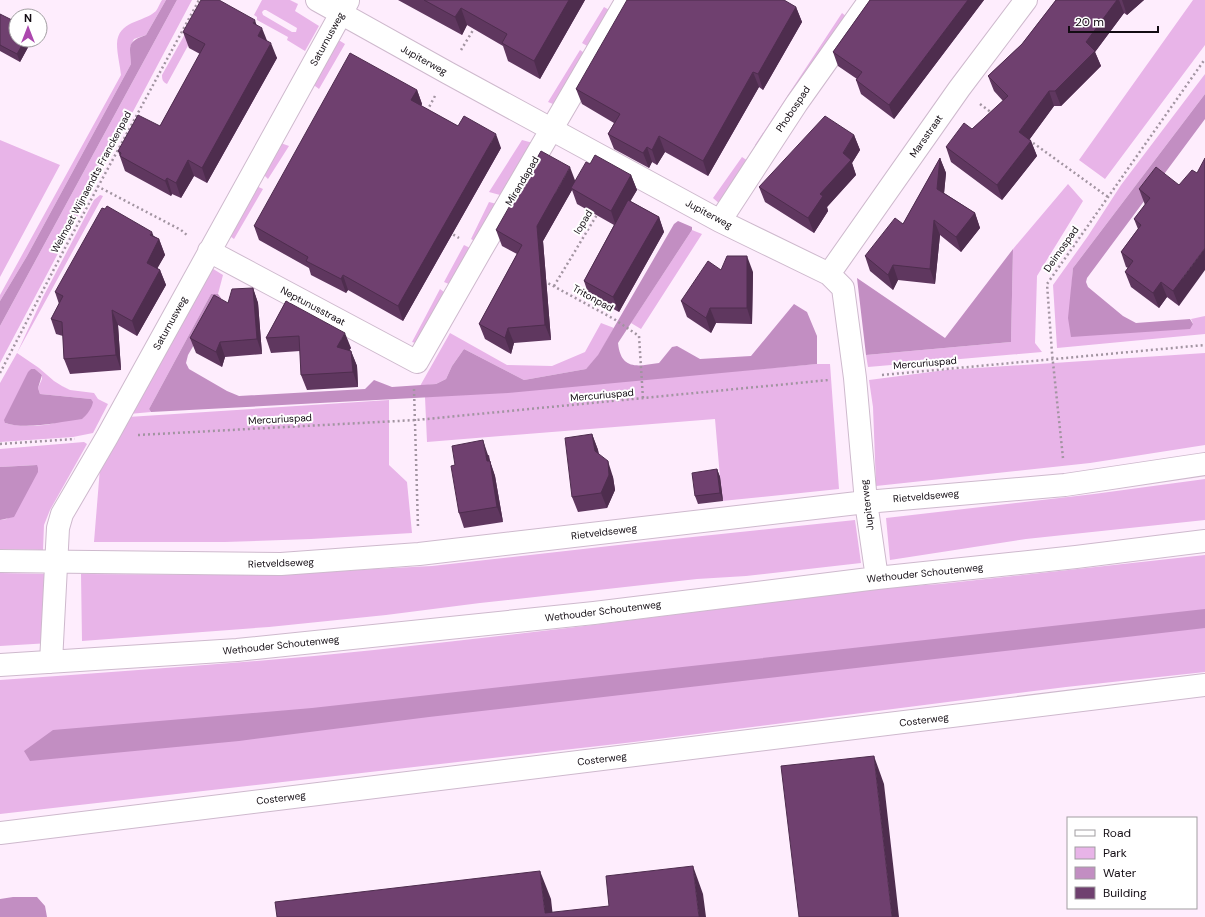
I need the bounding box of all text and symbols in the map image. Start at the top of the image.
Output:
north arrow [8,8,48,48]
scale bar [1069,8,1158,34]
street label: Saturnusweg [307,9,347,68]
text: N [24,11,32,25]
text: 20 m [1075,14,1104,30]
street label: Jupiterweg [398,42,450,78]
street label: Phobospad [773,84,813,134]
street label: Welmoet Wijnaendts Franckenpad [48,109,134,255]
street label: Marsstraat [906,112,946,160]
street label: Mirandapad [502,154,542,208]
street label: Jupiterweg [683,196,735,232]
street label: Iopad [571,207,595,237]
street label: Deimospad [1041,224,1081,274]
street label: Tritonpad [570,282,616,314]
street label: Neptunusstraat [278,283,348,329]
street label: Saturnusweg [150,293,190,352]
street label: Mercuriuspad [893,354,957,372]
street label: Mercuriuspad [570,386,634,404]
street label: Mercuriuspad [248,411,312,427]
street label: Jupiterweg [857,478,877,531]
street label: Rietveldseweg [892,487,960,505]
street label: Rietveldseweg [570,521,638,542]
street label: Rietveldseweg [248,555,315,571]
street label: Wethouder Schoutenweg [866,560,984,586]
street label: Wethouder Schoutenweg [544,597,662,625]
street label: Wethouder Schoutenweg [222,632,340,658]
street label: Costerweg [899,710,950,729]
street label: Costerweg [577,749,628,768]
street label: Costerweg [256,788,307,807]
legend [1067,817,1197,909]
text: Road [1103,825,1131,841]
text: Park [1103,845,1127,861]
text: Water [1103,865,1137,881]
text: Building [1103,885,1147,901]

